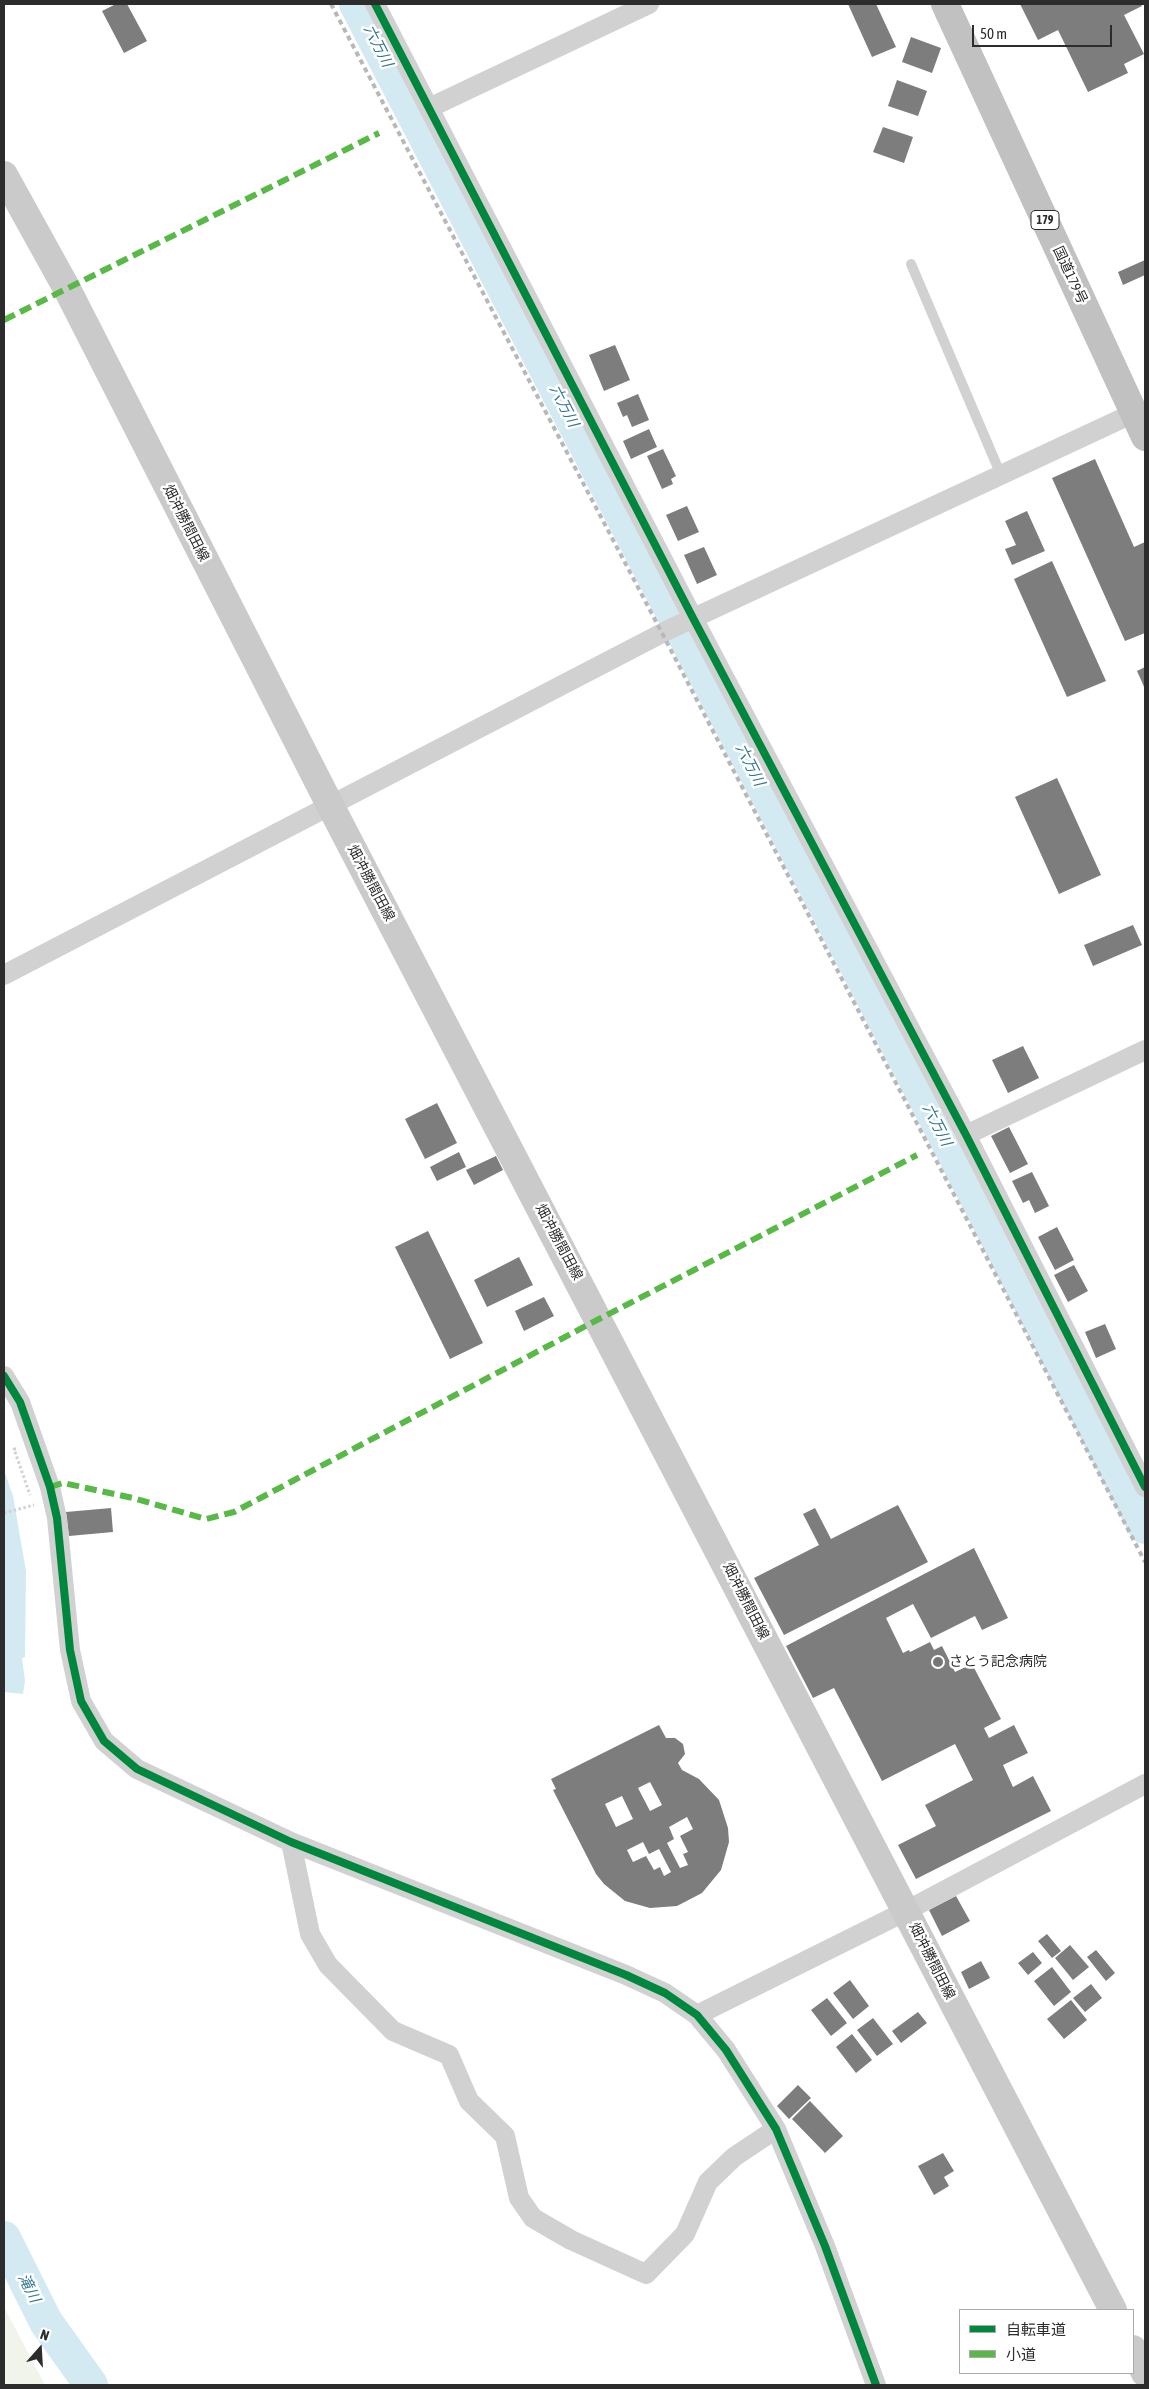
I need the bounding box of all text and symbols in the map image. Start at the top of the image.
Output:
scale bar [974,15,1114,47]
water label: 六万川 [360,22,396,70]
text: 50 m [980,25,1007,42]
road number: 179 [1031,210,1059,230]
street label: 国道179号 [1049,243,1091,307]
water label: 六万川 [546,382,582,430]
street label: 畑沖勝間田線 [159,482,213,564]
water label: 六万川 [732,741,768,789]
street label: 畑沖勝間田線 [344,842,398,924]
water label: 六万川 [919,1101,955,1149]
street label: 畑沖勝間田線 [532,1201,586,1283]
street label: 畑沖勝間田線 [719,1560,773,1642]
place label: さとう記念病院 [949,1654,1047,1670]
marker: さとう記念病院 [931,1655,945,1669]
street label: 畑沖勝間田線 [905,1920,959,2002]
water label: 滝川 [14,2271,44,2305]
legend [959,2309,1134,2374]
text: 自転車道 [1006,2321,1066,2338]
north arrow [15,2324,65,2374]
text: N [38,2326,51,2344]
text: 小道 [1006,2346,1036,2363]

